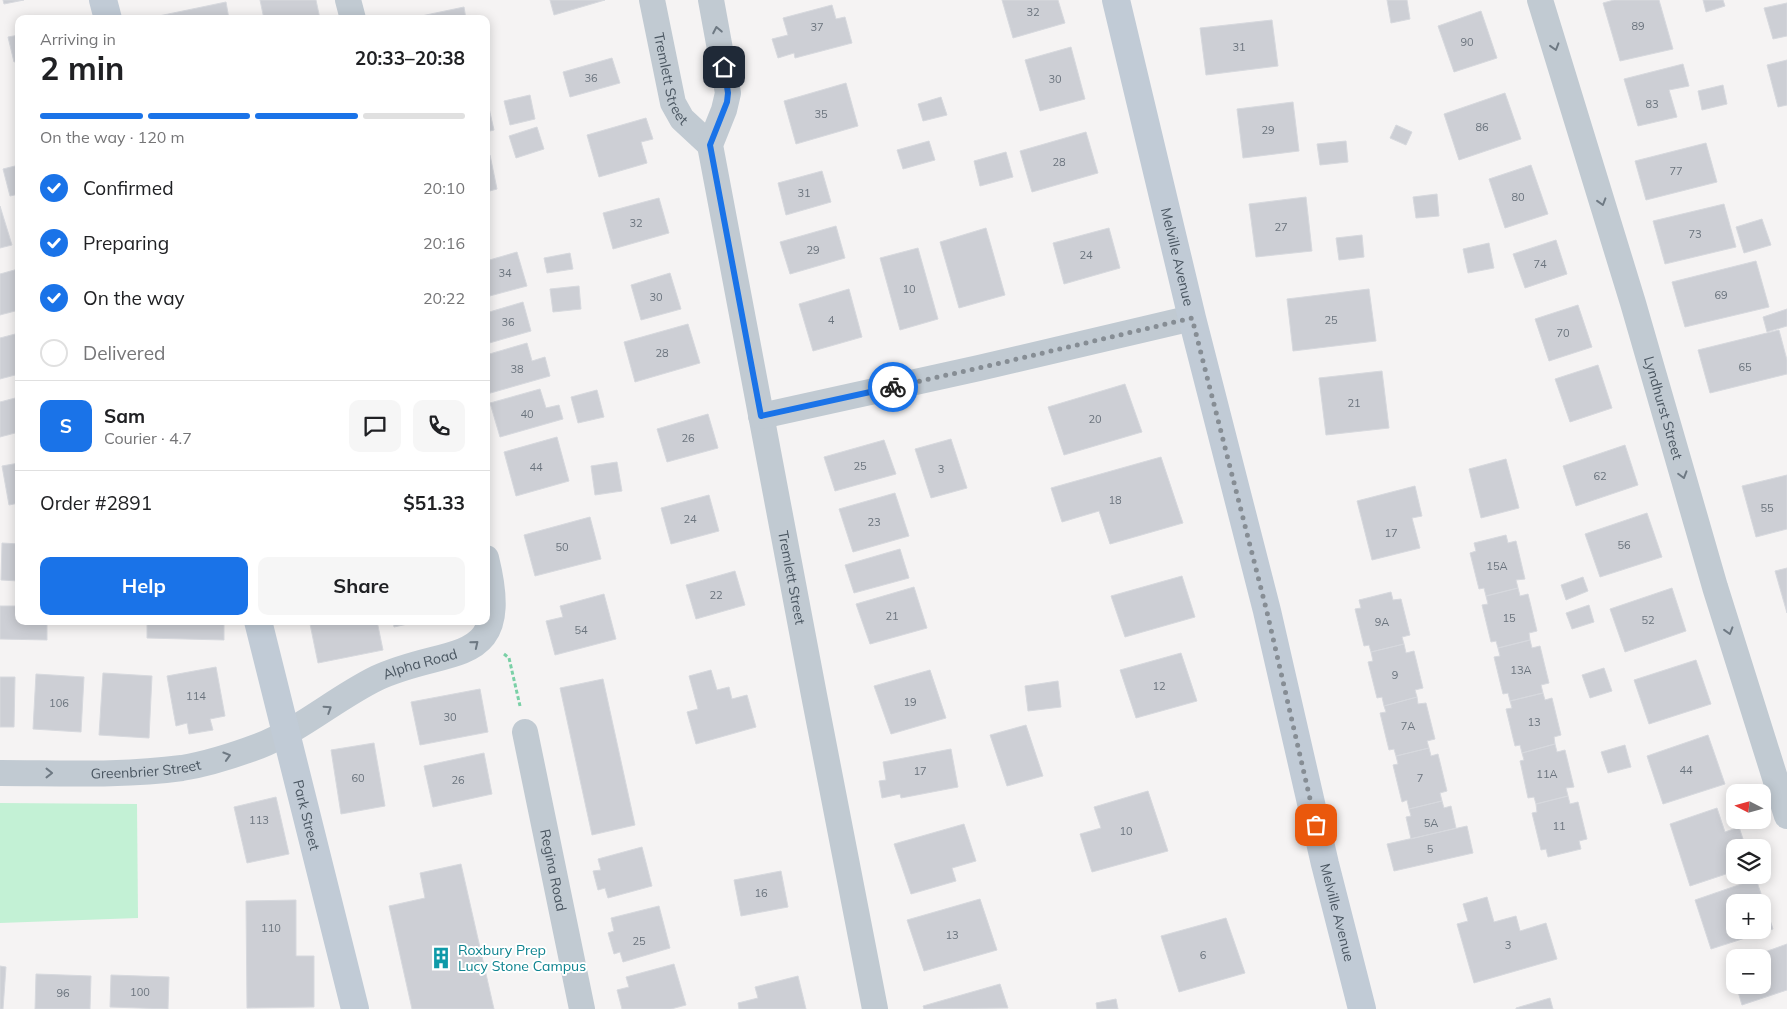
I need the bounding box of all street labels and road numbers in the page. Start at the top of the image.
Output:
street label: Tremlett Street [650,31,692,129]
street label: Melville Avenue [1157,206,1198,308]
street label: Lyndhurst Street [1640,354,1687,462]
street label: Tremlett Street [774,529,810,626]
street label: Alpha Road [380,645,459,684]
street label: Greenbrier Street [91,755,203,783]
street label: Park Street [289,778,324,852]
street label: Regina Road [536,827,571,913]
street label: Melville Avenue [1316,862,1359,963]

